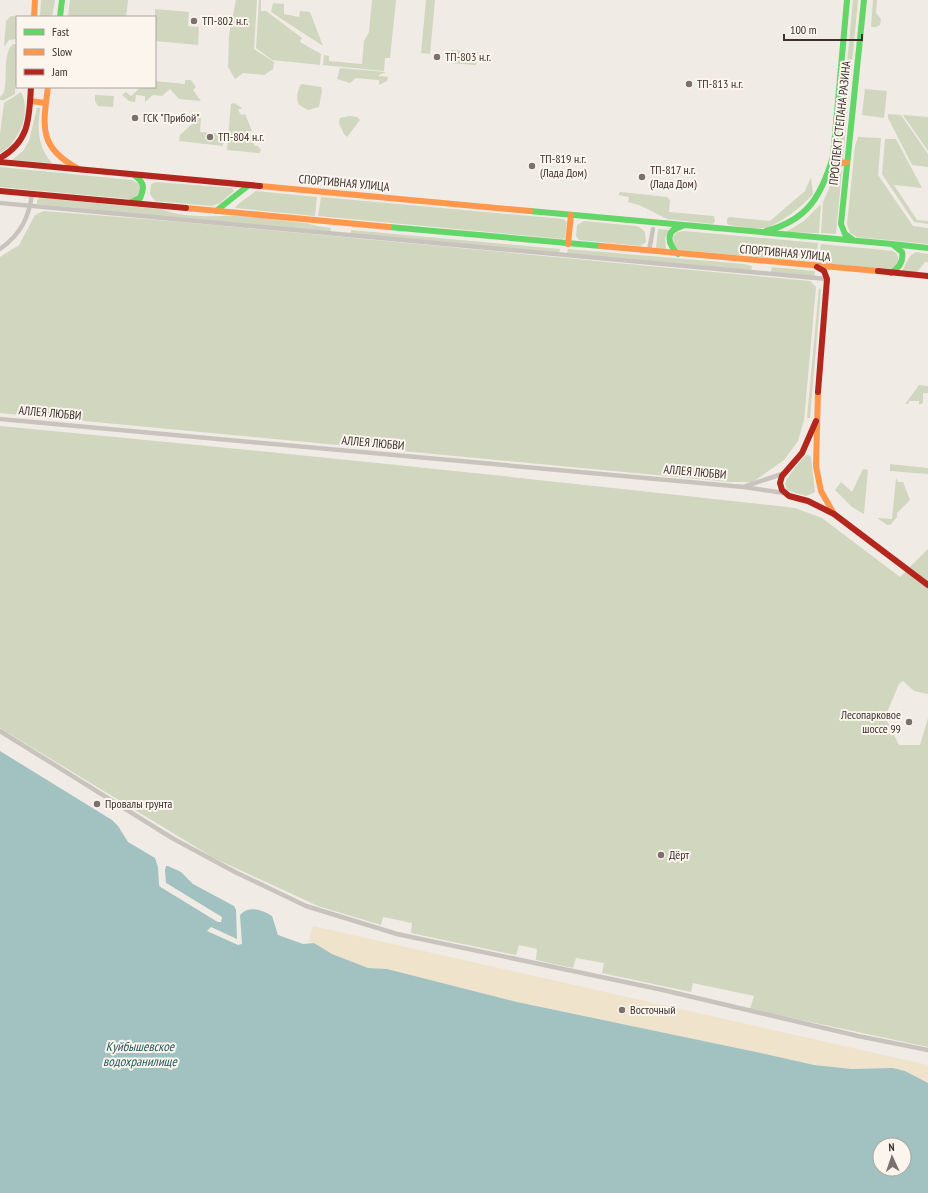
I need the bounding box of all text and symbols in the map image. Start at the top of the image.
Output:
place label: ТП-802 н.г. [202,13,248,28]
legend [16,16,156,88]
marker: ТП-802 н.г. [189,16,199,26]
scale bar [784,16,862,42]
text: 100 m [790,22,817,37]
text: Fast [52,24,70,39]
text: Slow [52,44,73,59]
place label: ТП-803 н.г. [445,49,491,64]
marker: ТП-803 н.г. [432,52,442,62]
street label: ПРОСПЕКТ СТЕПАНА РАЗИНА [826,60,854,186]
text: Jam [51,64,68,79]
place label: ТП-813 н.г. [697,76,743,91]
marker: ТП-813 н.г. [684,79,694,89]
place label: ГСК "Прибой" [143,110,200,125]
marker: ГСК "Прибой" [130,113,140,123]
place label: ТП-804 н.г. [218,129,264,144]
marker: ТП-804 н.г. [205,132,215,142]
place label: ТП-819 н.г. (Лада Дом) [540,151,587,180]
marker: ТП-819 н.г. (Лада Дом) [527,161,537,171]
place label: ТП-817 н.г. (Лада Дом) [650,162,697,191]
street label: СПОРТИВНАЯ УЛИЦА [298,171,390,194]
marker: ТП-817 н.г. (Лада Дом) [637,172,647,182]
street label: СПОРТИВНАЯ УЛИЦА [739,241,831,264]
street label: АЛЛЕЯ ЛЮБВИ [18,402,82,423]
street label: АЛЛЕЯ ЛЮБВИ [341,432,405,453]
street label: АЛЛЕЯ ЛЮБВИ [663,461,727,482]
place label: Лесопарковое шоссе 99 [840,707,901,736]
marker: Лесопарковое шоссе 99 [904,717,914,727]
place label: Провалы грунта [105,796,172,811]
marker: Провалы грунта [92,799,102,809]
place label: Дёрт [669,847,689,862]
marker: Дёрт [656,850,666,860]
place label: Восточный [630,1002,676,1017]
marker: Восточный [617,1005,627,1015]
water label: Куйбышевское водохранилище [103,1038,179,1070]
north arrow [872,1137,912,1177]
text: N [888,1140,895,1154]

